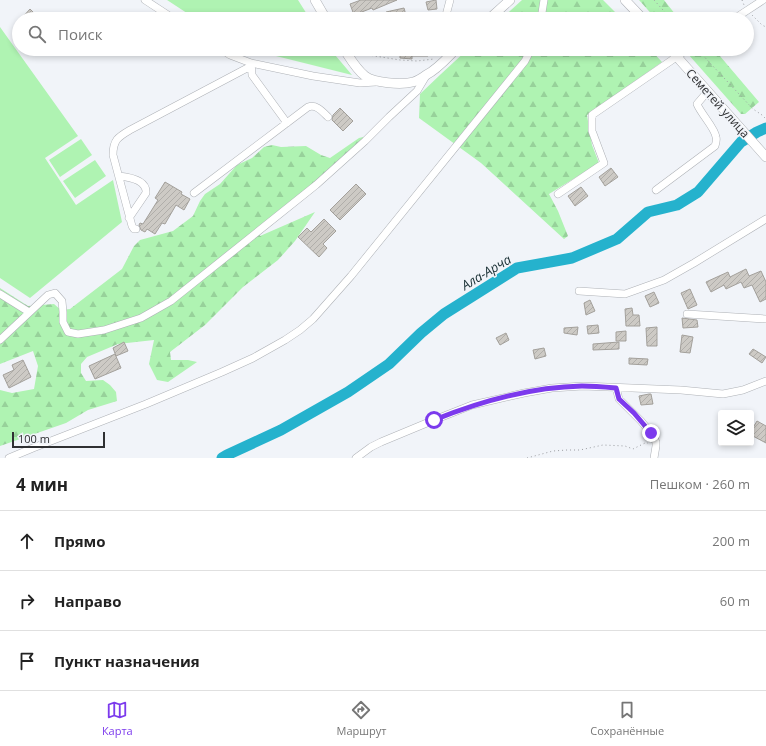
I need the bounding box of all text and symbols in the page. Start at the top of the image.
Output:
search box [12,12,754,56]
icon: search [26,23,48,45]
text: Поиск [58,24,102,44]
street label: Семетей улица [682,65,754,141]
water label: Ала-Арча [457,250,515,294]
map controls [718,410,754,446]
button: layers [718,410,754,446]
route start [425,411,443,429]
route end [642,424,660,442]
scale bar [12,430,105,449]
text: 100 m [18,431,50,446]
text: 4 мин [16,473,68,496]
text: Пешком · 260 m [650,475,750,493]
icon: ahead [16,530,38,552]
text: Прямо [54,531,106,551]
text: 200 m [712,532,750,550]
icon: right [16,590,38,612]
text: Направо [54,591,122,611]
text: 60 m [720,592,750,610]
icon: arrive [16,650,38,672]
text: Пункт назначения [54,651,200,671]
tab: Карта [102,699,133,738]
tab: Маршрут [337,699,386,738]
tab: Сохранённые [590,699,664,738]

